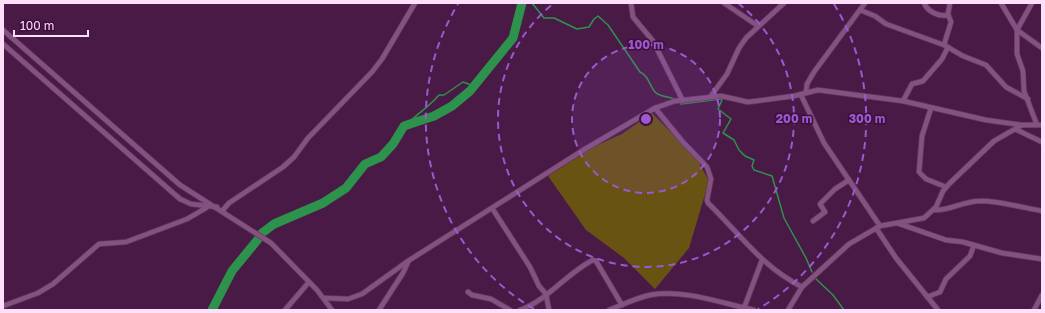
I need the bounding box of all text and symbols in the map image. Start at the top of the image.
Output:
scale bar [14,12,88,38]
text: 100 m [20,18,54,33]
text: 100 m [628,37,664,52]
text: 200 m [776,111,812,126]
text: 300 m [849,111,885,126]
centre of rings [639,112,653,126]

